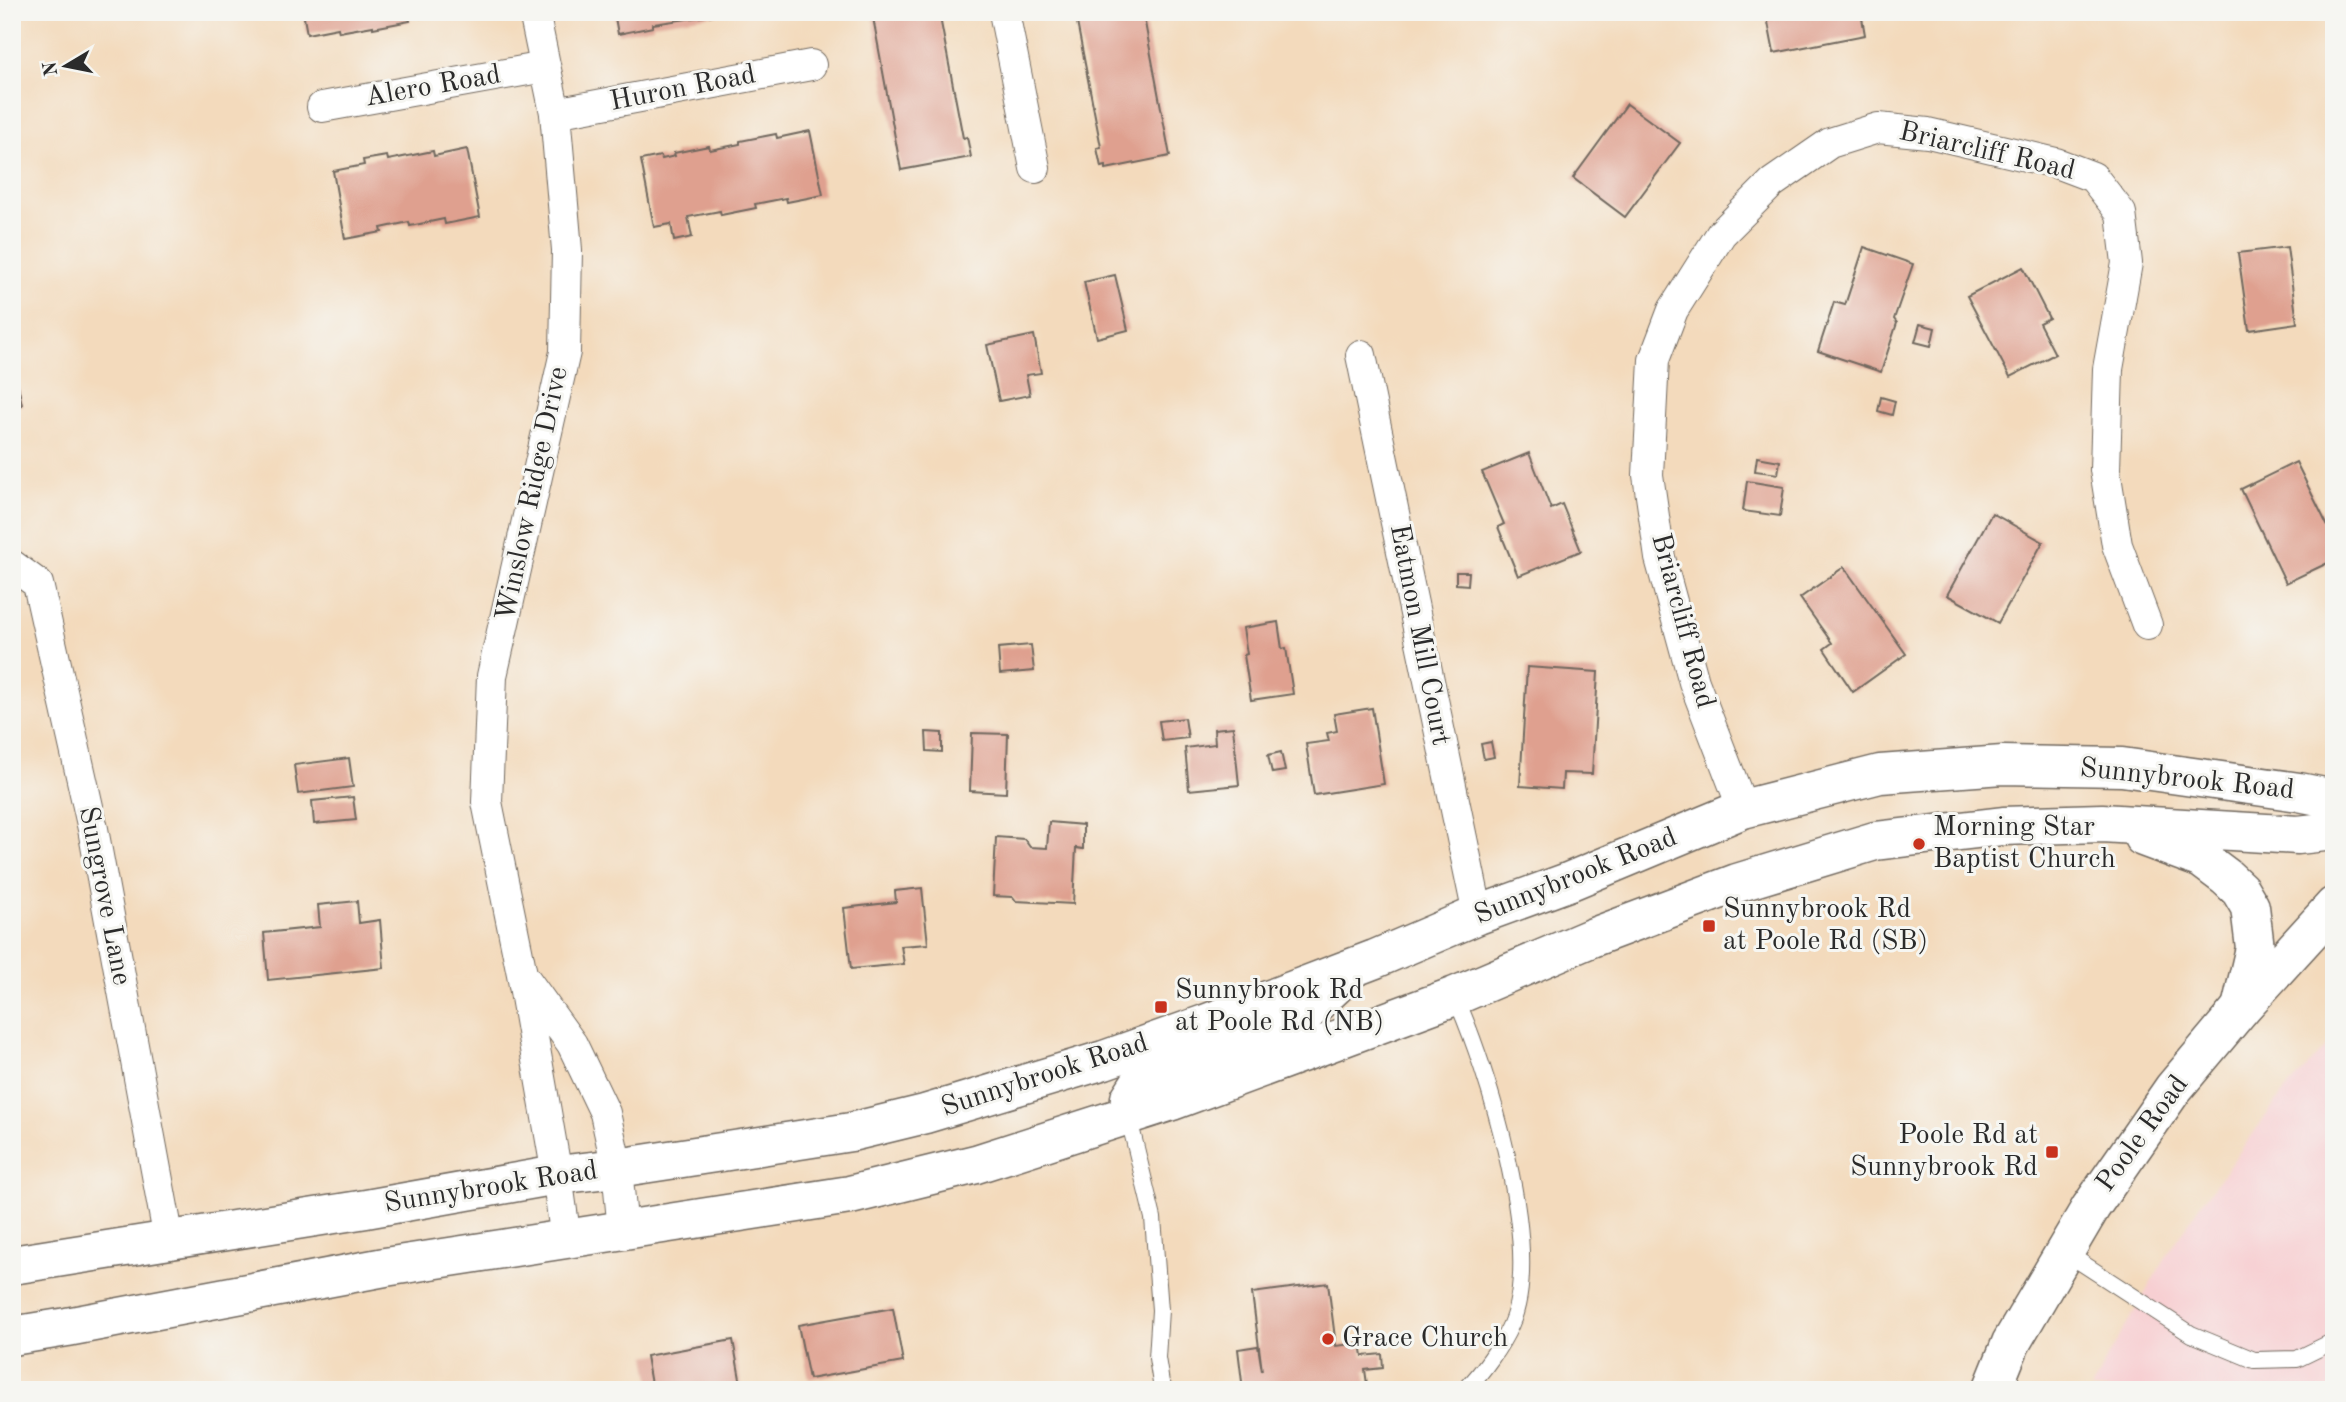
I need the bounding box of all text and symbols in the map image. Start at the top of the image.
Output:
north arrow [32,32,102,102]
text: N [41,59,62,77]
street label: Alero Road [363,61,503,113]
street label: Huron Road [608,61,758,117]
street label: Briarcliff Road [1896,118,2078,186]
street label: Winslow Ridge Drive [492,364,574,624]
street label: Eatmon Mill Court [1384,522,1454,748]
street label: Briarcliff Road [1645,531,1719,711]
street label: Sunnybrook Road [2078,755,2296,805]
street label: Sungrove Lane [73,804,135,988]
place label: Morning Star Baptist Church [1933,814,2116,874]
street label: Sunnybrook Road [1471,824,1681,930]
marker: Morning Star Baptist Church [1911,836,1927,852]
place label: Sunnybrook Rd at Poole Rd (SB) [1723,896,1928,956]
marker: Sunnybrook Rd at Poole Rd (SB) [1701,918,1717,934]
place label: Sunnybrook Rd at Poole Rd (NB) [1175,977,1384,1037]
marker: Sunnybrook Rd at Poole Rd (NB) [1153,999,1169,1015]
street label: Sunnybrook Road [938,1029,1152,1123]
street label: Poole Road [2092,1071,2194,1197]
place label: Poole Rd at Sunnybrook Rd [1850,1122,2038,1182]
marker: Poole Rd at Sunnybrook Rd [2044,1144,2060,1160]
street label: Sunnybrook Road [382,1157,600,1219]
place label: Grace Church [1342,1325,1508,1353]
marker: Grace Church [1320,1331,1336,1347]

